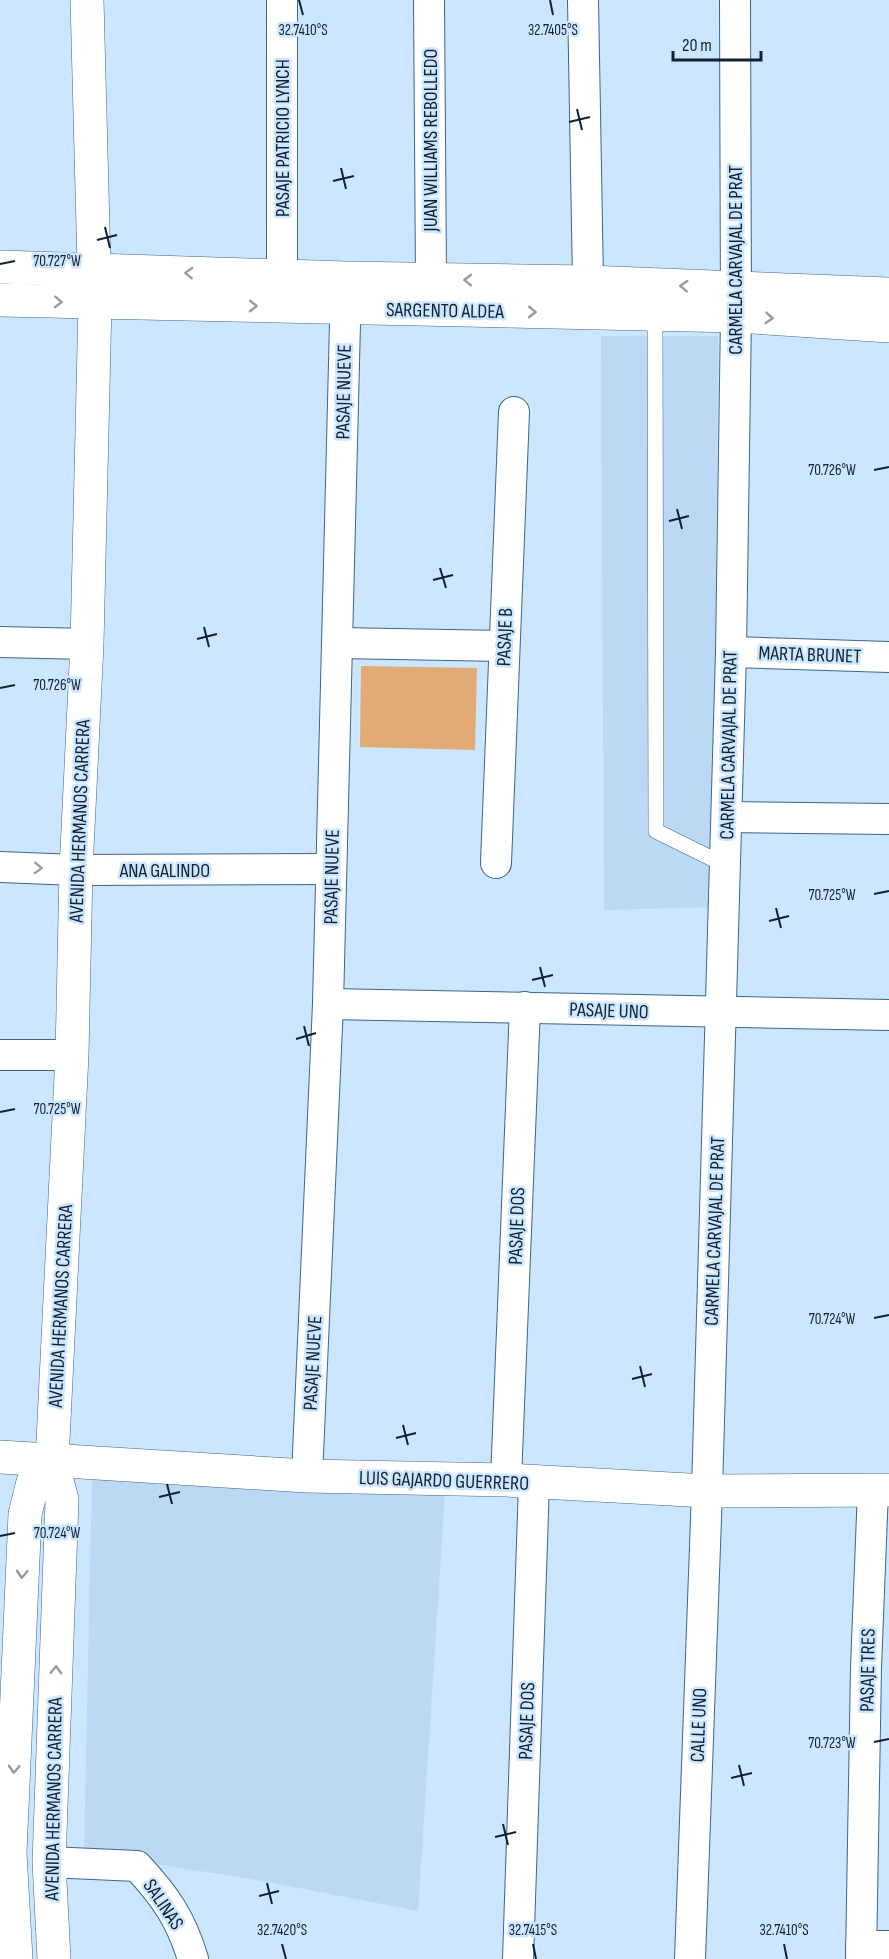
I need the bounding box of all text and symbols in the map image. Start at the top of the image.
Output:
text: 32.7410°S [278,21,328,40]
text: 32.7405°S [528,21,578,40]
scale bar [673,24,762,62]
text: 20 m [682,35,712,56]
street label: JUAN WILLIAMS REBOLLEDO [419,49,443,232]
street label: PASAJE PATRICIO LYNCH [271,59,295,217]
street label: CARMELA CARVAJAL DE PRAT [724,165,748,355]
text: 70.727°W [33,252,81,271]
one-way arrow [184,267,193,279]
one-way arrow [463,274,472,287]
one-way arrow [679,280,688,293]
one-way arrow [54,295,63,308]
street label: SARGENTO ALDEA [386,298,505,324]
one-way arrow [249,300,258,312]
one-way arrow [528,306,537,318]
one-way arrow [765,311,774,324]
street label: PASAJE NUEVE [331,344,357,440]
text: 70.726°W [808,461,856,480]
street label: PASAJE B [492,607,518,667]
street label: MARTA BRUNET [758,641,862,669]
street label: CARMELA CARVAJAL DE PRAT [715,650,743,840]
text: 70.726°W [33,676,81,695]
street label: AVENIDA HERMANOS CARRERA [64,719,96,924]
street label: PASAJE NUEVE [319,829,345,925]
street label: ANA GALINDO [119,859,210,883]
one-way arrow [34,862,43,875]
text: 70.725°W [809,886,856,905]
street label: PASAJE UNO [569,998,649,1024]
text: 70.725°W [34,1100,81,1119]
street label: CARMELA CARVAJAL DE PRAT [700,1136,730,1326]
street label: PASAJE DOS [504,1187,530,1265]
street label: AVENIDA HERMANOS CARRERA [44,1204,78,1409]
text: 70.724°W [809,1310,856,1329]
street label: PASAJE NUEVE [299,1315,327,1411]
street label: LUIS GAJARDO GUERRERO [358,1466,529,1496]
text: 70.724°W [34,1524,81,1543]
one-way arrow [16,1569,29,1578]
street label: PASAJE TRES [855,1628,881,1712]
one-way arrow [49,1665,62,1674]
street label: PASAJE DOS [514,1682,540,1760]
street label: CALLE UNO [686,1687,712,1763]
street label: AVENIDA HERMANOS CARRERA [40,1697,68,1902]
text: 70.723°W [808,1734,856,1753]
one-way arrow [7,1764,20,1773]
street label: SALINAS [138,1875,189,1934]
text: 32.7420°S [257,1921,307,1940]
text: 32.7415°S [509,1921,557,1940]
text: 32.7410°S [759,1921,809,1940]

